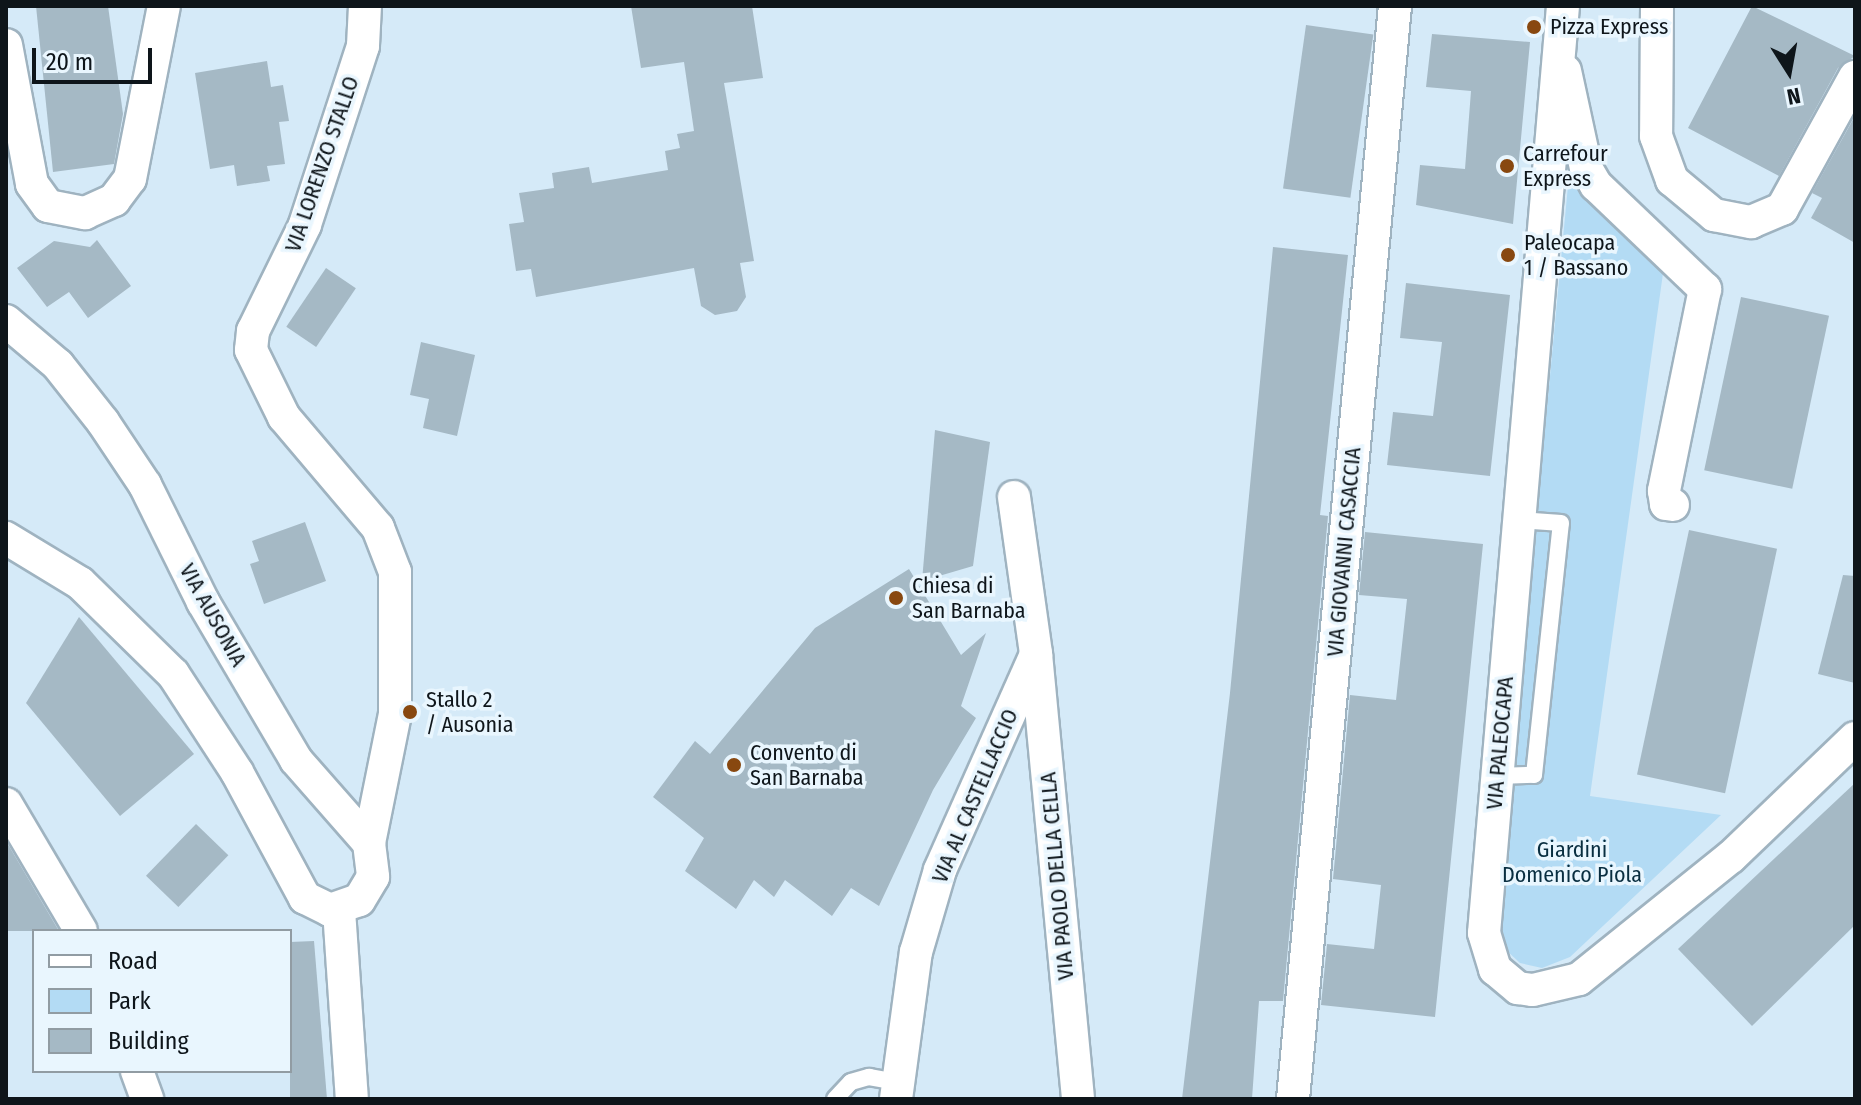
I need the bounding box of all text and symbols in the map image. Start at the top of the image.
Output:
place label: Pizza Express [1550,14,1668,40]
marker: Pizza Express [1525,18,1543,36]
scale bar [36,32,156,82]
north arrow [1749,32,1829,112]
text: 20 m [46,48,93,76]
street label: VIA LORENZO STALLO [280,73,364,255]
text: N [1785,82,1803,111]
place label: Carrefour Express [1523,140,1608,192]
marker: Carrefour Express [1498,157,1516,175]
place label: Paleocapa 1 / Bassano [1524,229,1628,280]
marker: Paleocapa 1 / Bassano [1499,246,1517,264]
street label: VIA GIOVANNI CASACCIA [1322,446,1366,658]
street label: VIA AUSONIA [174,559,252,671]
place label: Chiesa di San Barnaba [912,572,1026,624]
marker: Chiesa di San Barnaba [887,589,905,607]
street label: VIA PALEOCAPA [1481,675,1519,811]
place label: Stallo 2 / Ausonia [426,686,513,738]
marker: Stallo 2 / Ausonia [401,703,419,721]
street label: VIA AL CASTELLACCIO [926,705,1024,887]
place label: Convento di San Barnaba [750,739,864,790]
marker: Convento di San Barnaba [725,756,743,774]
street label: VIA PAOLO DELLA CELLA [1035,771,1079,981]
park label: Giardini Domenico Piola [1502,836,1642,888]
legend [32,929,292,1073]
text: Road [108,947,158,975]
text: Park [108,987,151,1015]
text: Building [108,1027,189,1055]

